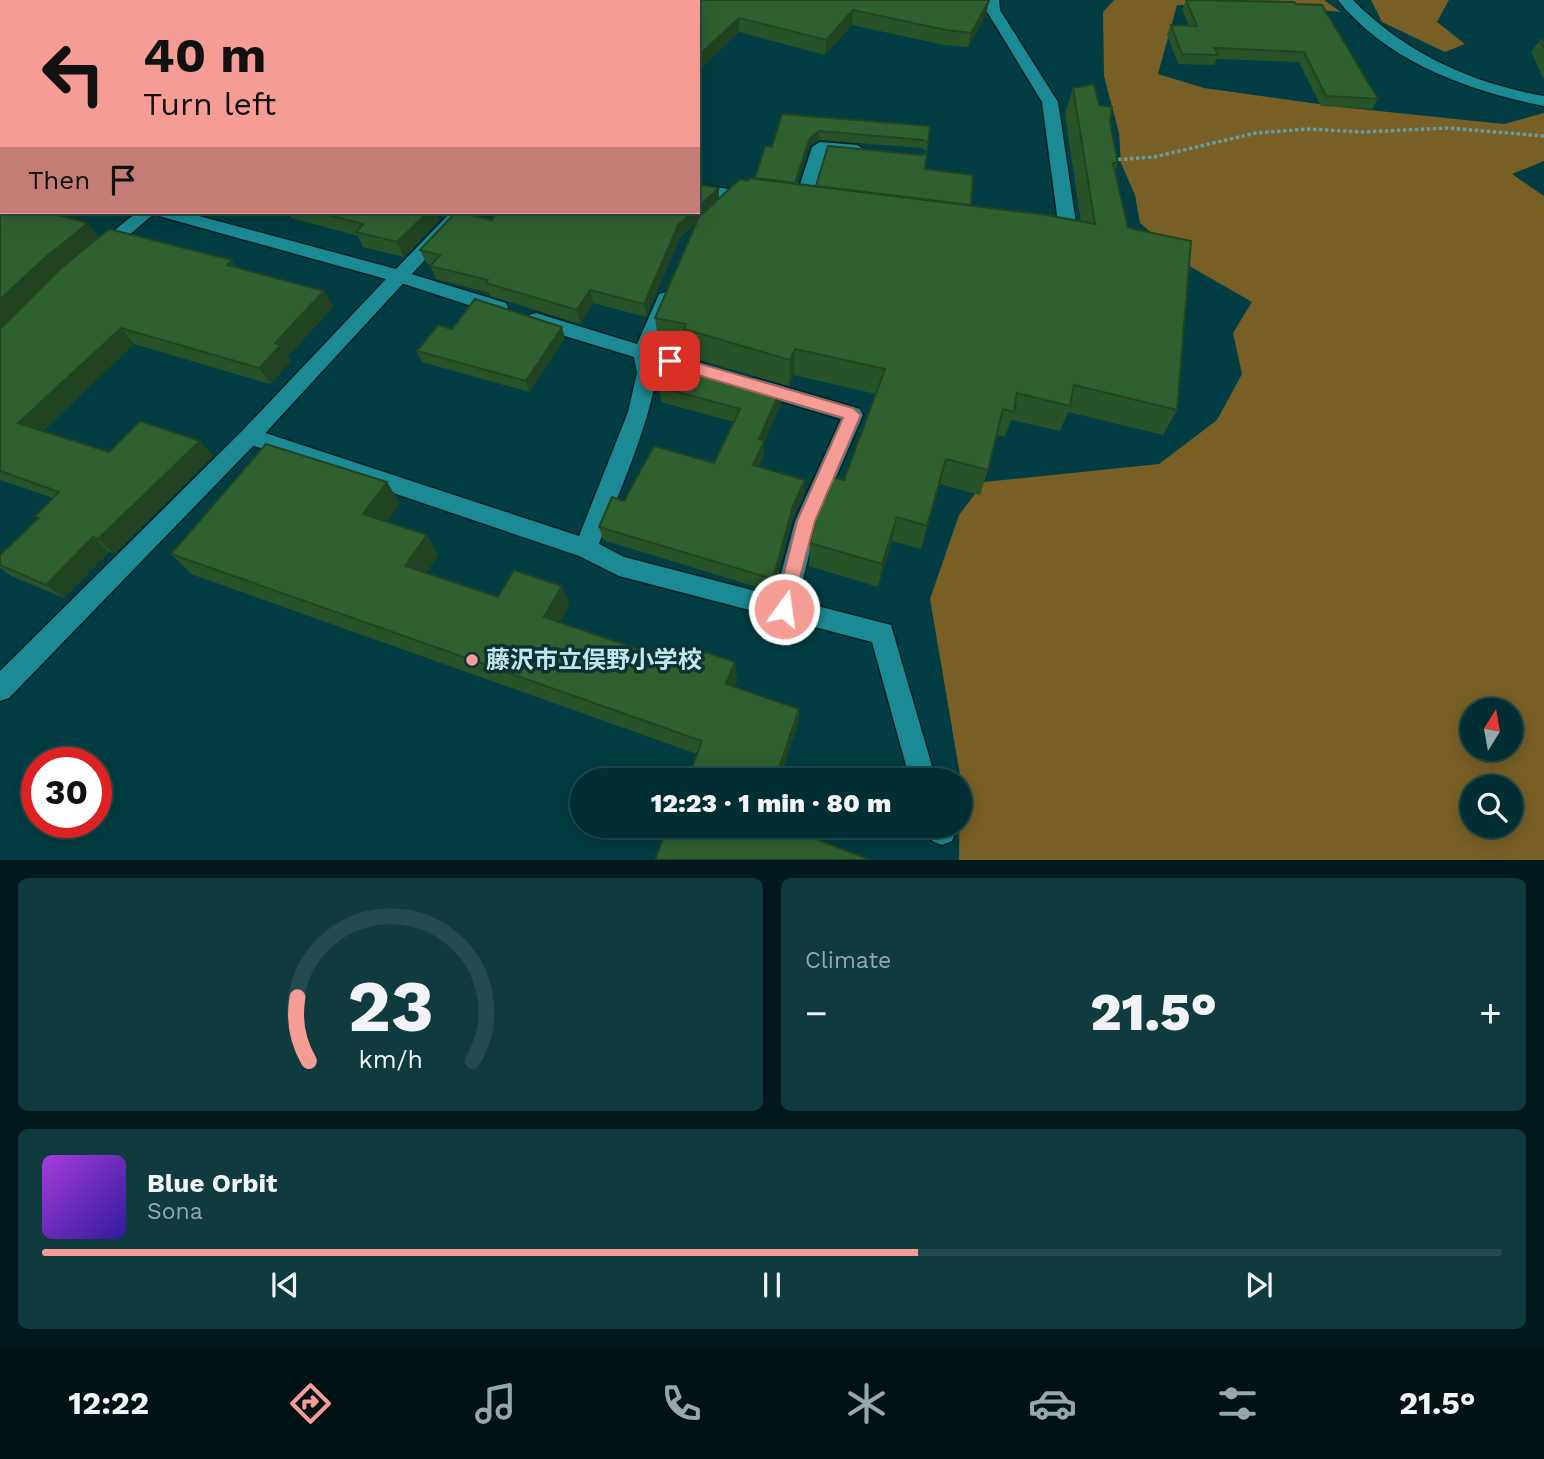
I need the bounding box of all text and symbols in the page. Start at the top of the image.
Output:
text: 40 m [143,26,266,84]
icon: left [28,28,119,119]
text: Turn left [143,85,276,123]
icon: arrive [104,161,142,199]
text: Then [28,165,90,195]
pin [640,331,700,391]
icon: arrive [651,342,689,380]
position arrow [747,572,821,646]
place label: 藤沢市立俣野小学校 [486,646,702,674]
marker: 藤沢市立俣野小学校 [464,652,480,668]
north arrow [1460,698,1522,761]
map controls [1460,698,1523,838]
speed limit sign: 30 [21,747,112,838]
button: search [1460,775,1523,838]
text: 12:23 · 1 min · 80 m [651,788,891,818]
text: Climate [805,947,891,974]
text: 23 [347,963,434,1049]
text: 21.5° [1090,982,1217,1043]
text: − [805,991,828,1035]
text: + [1479,991,1502,1035]
text: km/h [358,1044,423,1073]
text: Blue Orbit [147,1168,277,1198]
text: Sona [147,1198,203,1225]
icon: previous [266,1266,304,1304]
icon: pause [753,1266,791,1304]
icon: next [1240,1266,1278,1304]
icon: directions [286,1379,335,1428]
icon: music [471,1379,520,1428]
icon: phone [657,1379,706,1428]
icon: climate [842,1379,891,1428]
icon: car [1028,1379,1077,1428]
icon: filters [1213,1379,1262,1428]
text: 12:22 [68,1384,149,1422]
text: 21.5° [1399,1384,1476,1422]

